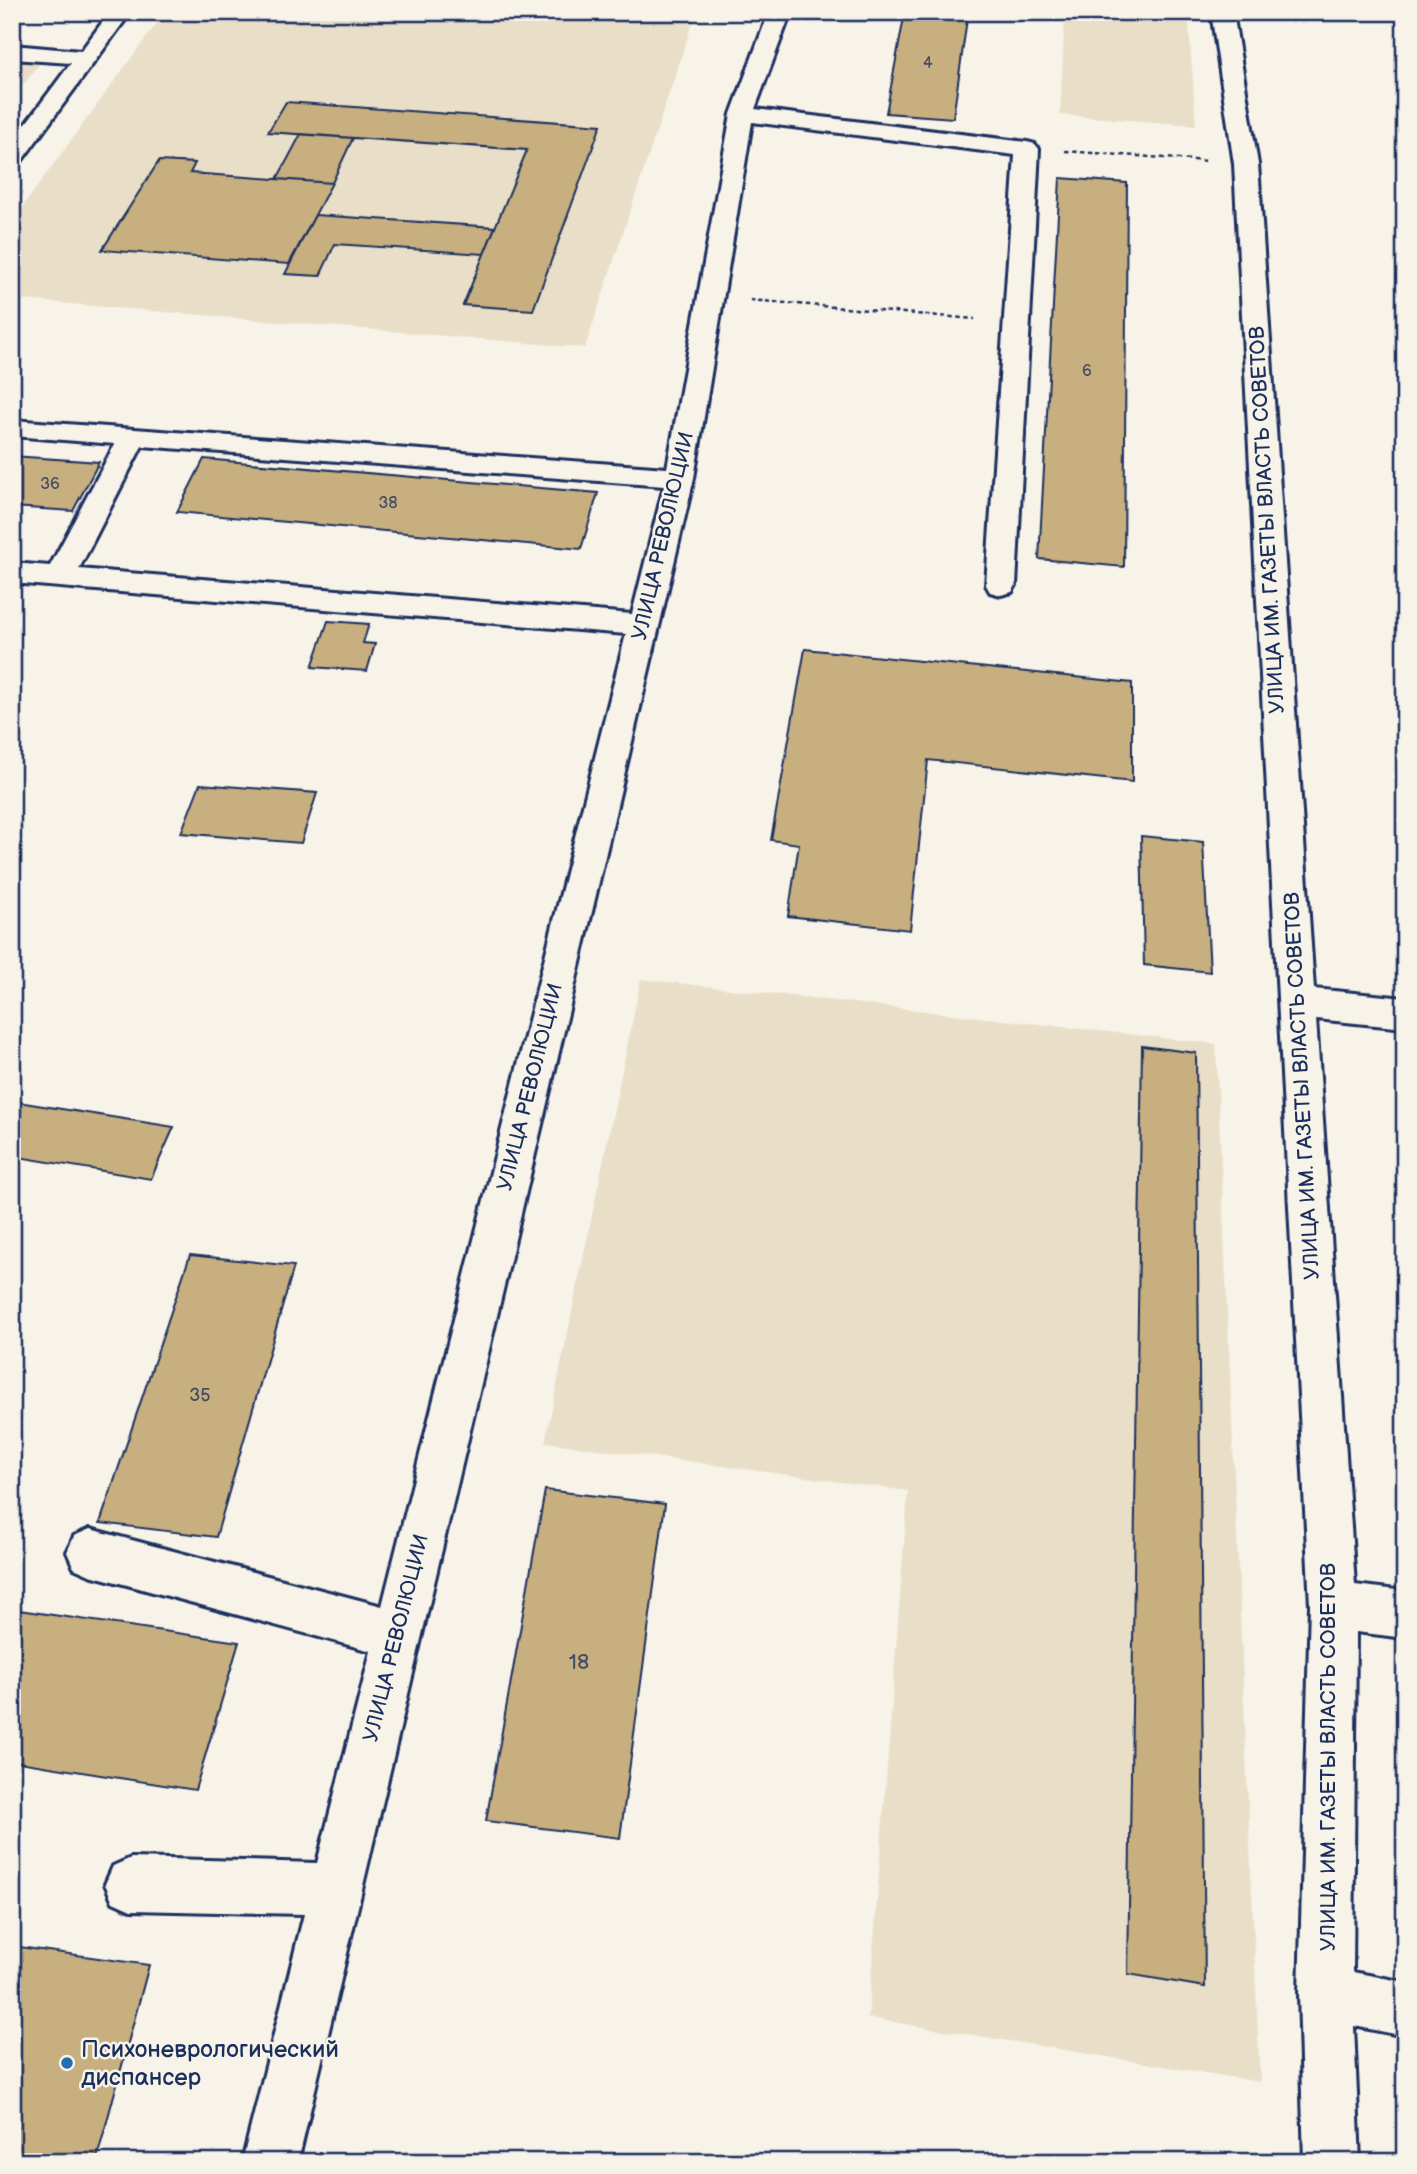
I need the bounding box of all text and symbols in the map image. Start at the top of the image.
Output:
house number: 4 [923,54,933,73]
street label: УЛИЦА ИМ. ГАЗЕТЫ ВЛАСТЬ СОВЕТОВ [1244,325,1290,715]
house number: 6 [1082,362,1092,381]
street label: УЛИЦА РЕВОЛЮЦИИ [627,429,699,643]
house number: 36 [40,475,60,494]
house number: 38 [378,494,398,513]
street label: УЛИЦА ИМ. ГАЗЕТЫ ВЛАСТЬ СОВЕТОВ [1279,891,1325,1281]
street label: УЛИЦА РЕВОЛЮЦИИ [492,981,568,1193]
house number: 35 [189,1385,211,1406]
street label: УЛИЦА РЕВОЛЮЦИИ [358,1532,434,1744]
street label: УЛИЦА ИМ. ГАЗЕТЫ ВЛАСТЬ СОВЕТОВ [1316,1563,1341,1951]
house number: 18 [569,1650,589,1675]
place label: Психоневрологический диспансер [81,2035,339,2092]
marker: Психоневрологический диспансер [59,2055,75,2071]

